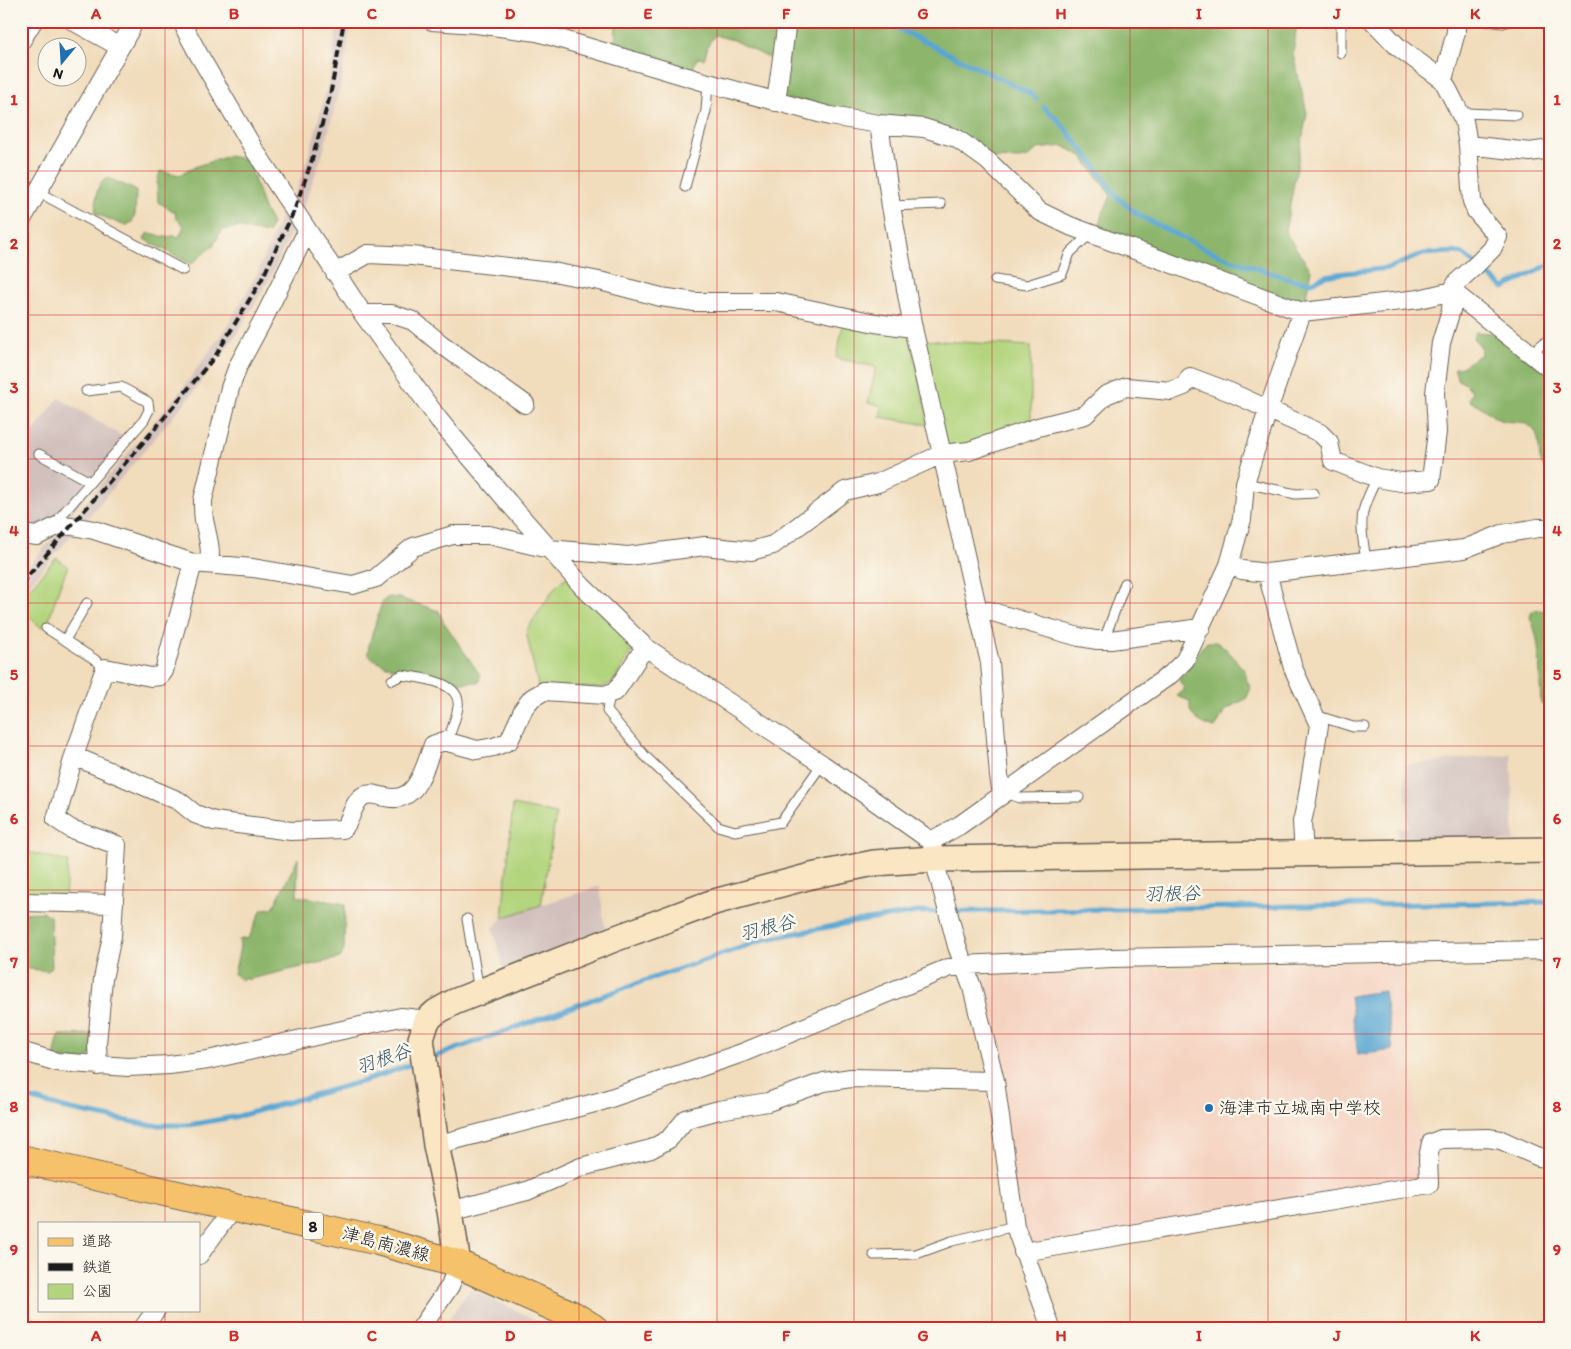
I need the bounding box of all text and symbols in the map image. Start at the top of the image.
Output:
text: A [90,4,102,23]
text: B [229,4,240,23]
text: C [367,4,378,23]
text: D [505,4,516,23]
text: E [644,4,653,23]
text: F [782,4,791,23]
text: G [917,4,929,23]
text: H [1055,4,1067,23]
text: I [1196,4,1202,23]
text: J [1332,4,1341,23]
text: K [1470,4,1481,23]
north arrow [38,38,88,88]
text: N [51,64,65,83]
text: 1 [10,90,18,109]
text: 1 [1553,90,1561,109]
text: 2 [10,234,19,253]
text: 2 [1553,234,1562,253]
text: 3 [10,378,19,397]
text: 3 [1553,378,1562,397]
text: 4 [9,521,19,540]
text: 4 [1552,521,1562,540]
text: 5 [10,665,19,684]
text: 5 [1553,665,1562,684]
text: 6 [10,809,19,828]
text: 6 [1553,809,1562,828]
water label: 羽根谷 [1143,881,1202,905]
water label: 羽根谷 [737,909,799,946]
text: 7 [9,953,18,972]
text: 7 [1552,953,1561,972]
water label: 羽根谷 [352,1038,415,1079]
text: 8 [10,1097,19,1116]
place label: 海津市立城南中学校 [1219,1097,1381,1119]
text: 8 [1553,1097,1562,1116]
marker: 海津市立城南中学校 [1203,1102,1215,1114]
road number: 8 [303,1212,323,1240]
legend [38,1222,200,1312]
street label: 津島南濃線 [340,1222,432,1266]
text: 道路 [82,1232,112,1250]
text: 9 [10,1240,18,1259]
text: 9 [1553,1240,1561,1259]
text: 鉄道 [82,1258,112,1276]
text: 公園 [82,1282,112,1300]
text: A [90,1326,102,1345]
text: B [229,1326,240,1345]
text: C [367,1326,378,1345]
text: D [505,1326,516,1345]
text: E [644,1326,653,1345]
text: F [782,1326,791,1345]
text: G [917,1326,929,1345]
text: H [1055,1326,1067,1345]
text: I [1196,1326,1202,1345]
text: J [1332,1326,1341,1345]
text: K [1470,1326,1481,1345]

